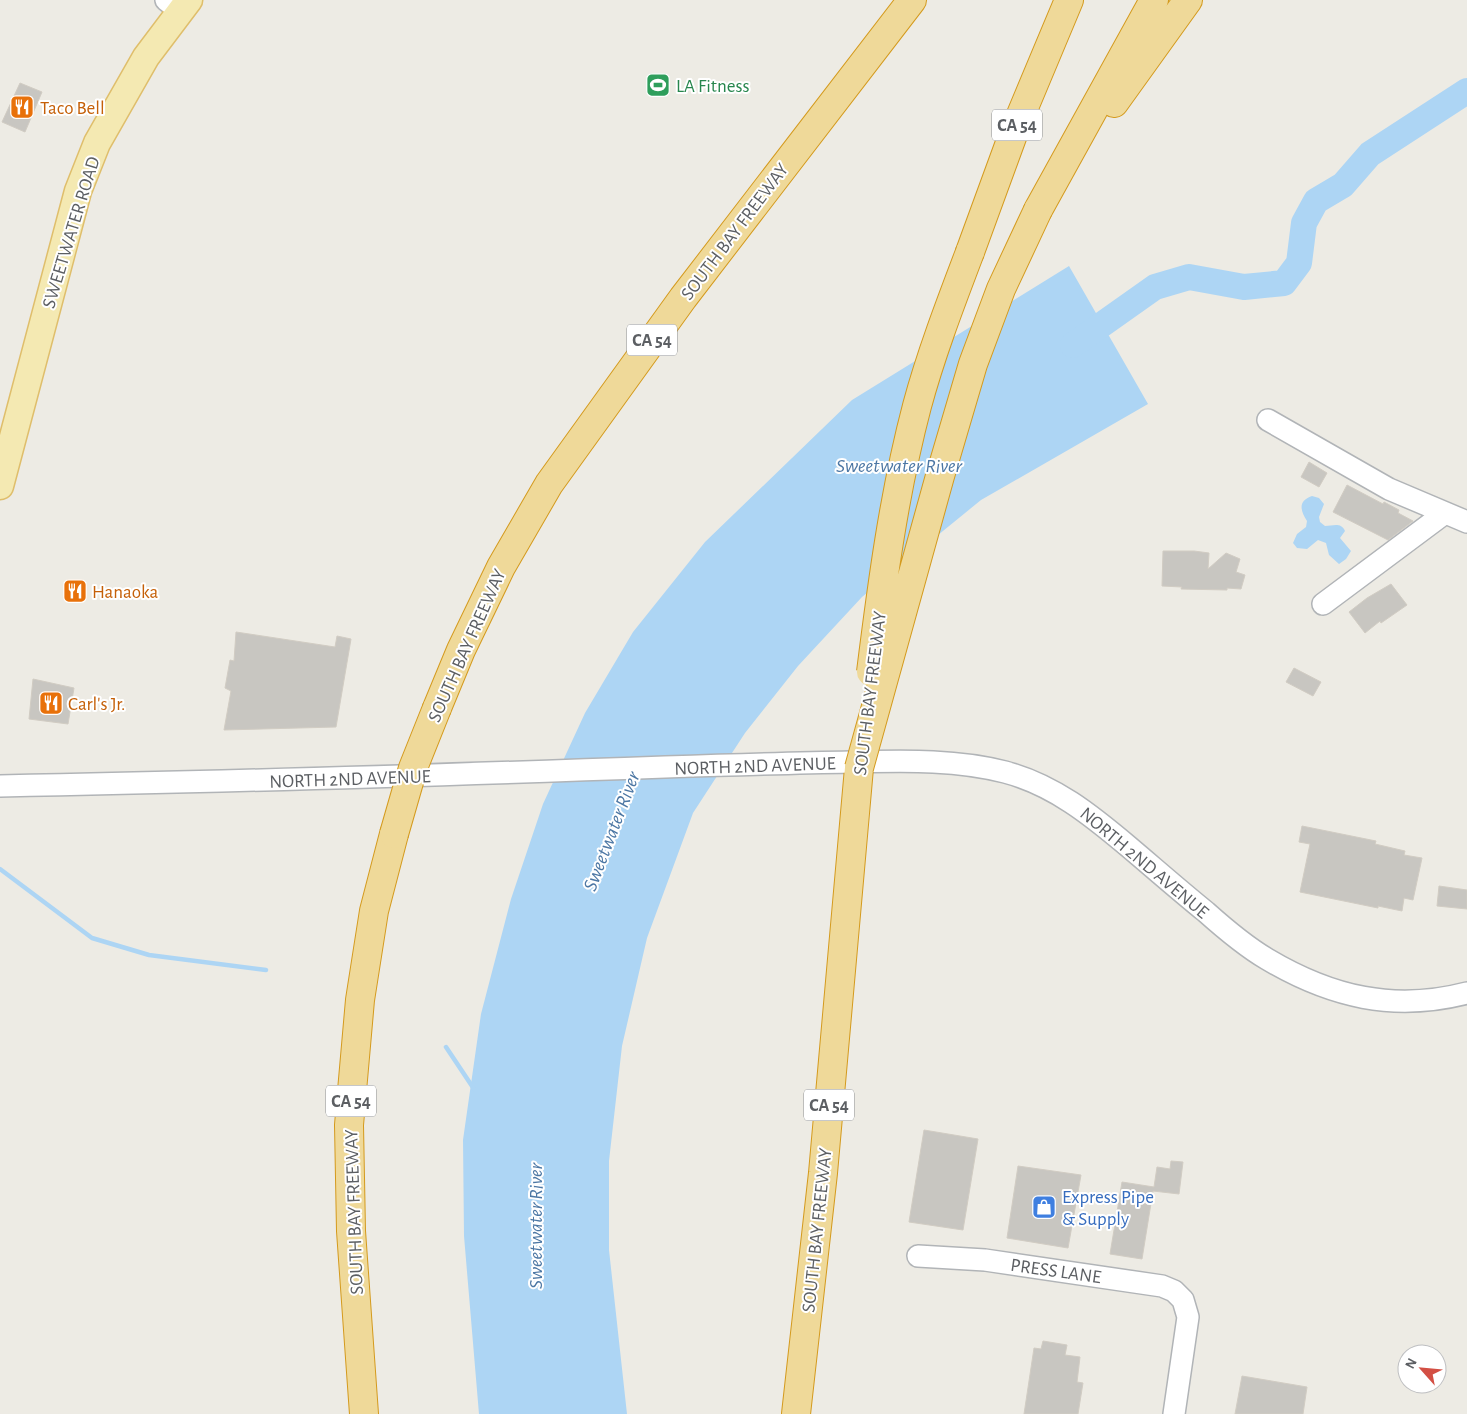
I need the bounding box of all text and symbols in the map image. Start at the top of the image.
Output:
sports icon: LA Fitness [645,72,671,98]
place label: LA Fitness [676,77,750,96]
restaurant icon: Taco Bell [9,94,35,120]
place label: Taco Bell [40,99,105,118]
road number: CA 54 [992,110,1042,140]
street label: SWEETWATER ROAD [39,154,104,311]
street label: SOUTH BAY FREEWAY [678,160,793,304]
road number: CA 54 [627,324,677,356]
water label: Sweetwater River [836,456,963,476]
street label: SOUTH BAY FREEWAY [425,566,510,725]
restaurant icon: Hanaoka [62,578,88,604]
place label: Hanaoka [92,583,158,602]
street label: SOUTH BAY FREEWAY [851,610,890,777]
restaurant icon: Carl's Jr. [38,690,64,716]
place label: Carl's Jr. [68,695,125,714]
street label: NORTH 2ND AVENUE [674,754,836,779]
street label: NORTH 2ND AVENUE [269,767,431,792]
water label: Sweetwater River [580,768,644,894]
street label: NORTH 2ND AVENUE [1076,804,1212,922]
road number: CA 54 [326,1086,376,1116]
road number: CA 54 [804,1090,854,1120]
street label: SOUTH BAY FREEWAY [342,1129,367,1295]
street label: SOUTH BAY FREEWAY [799,1147,836,1313]
water label: Sweetwater River [526,1162,546,1289]
place label: Express Pipe & Supply [1062,1188,1154,1229]
shop icon: Express Pipe & Supply [1031,1194,1057,1220]
street label: PRESS LANE [1009,1256,1103,1287]
north arrow [1397,1344,1447,1394]
text: N [1403,1356,1420,1371]

